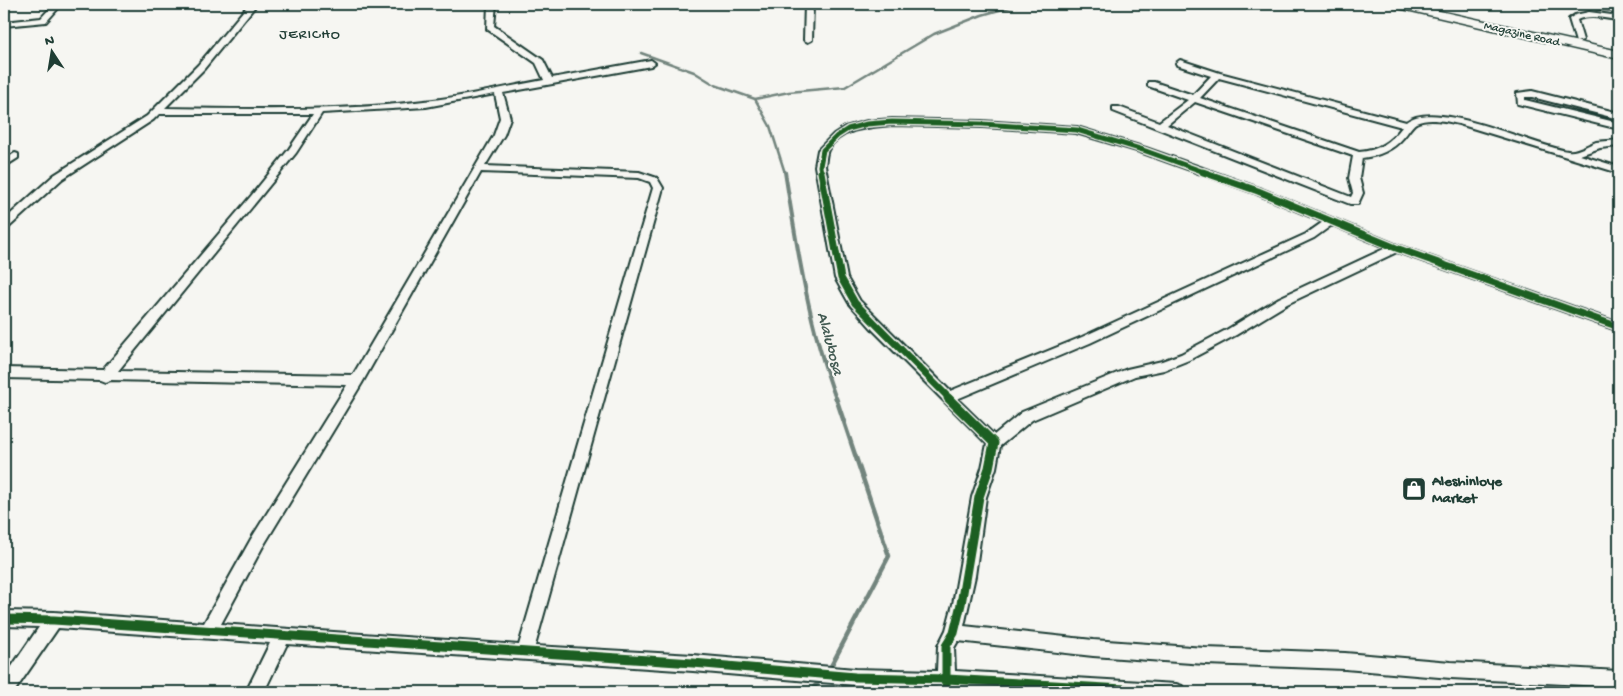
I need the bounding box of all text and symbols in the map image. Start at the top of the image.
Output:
street label: Magazine Road [1482,19,1562,51]
district label: JERICHO [279,26,341,44]
north arrow [28,28,78,78]
text: N [44,32,56,51]
water label: Alalubosa [811,310,846,379]
place label: Aleshinloye Market [1431,473,1503,508]
shop icon: Aleshinloye Market [1401,476,1427,502]

